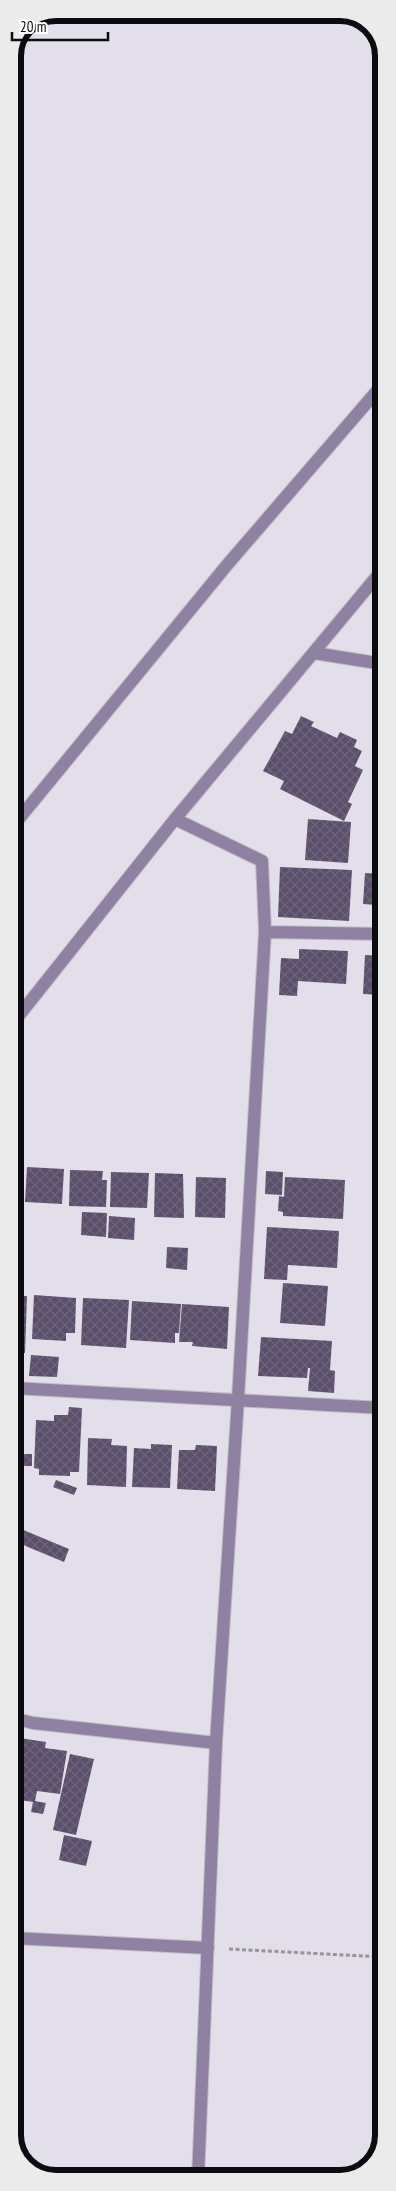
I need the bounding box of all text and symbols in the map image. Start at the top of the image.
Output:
scale bar [12,10,109,42]
text: 20 m [20,17,46,36]

